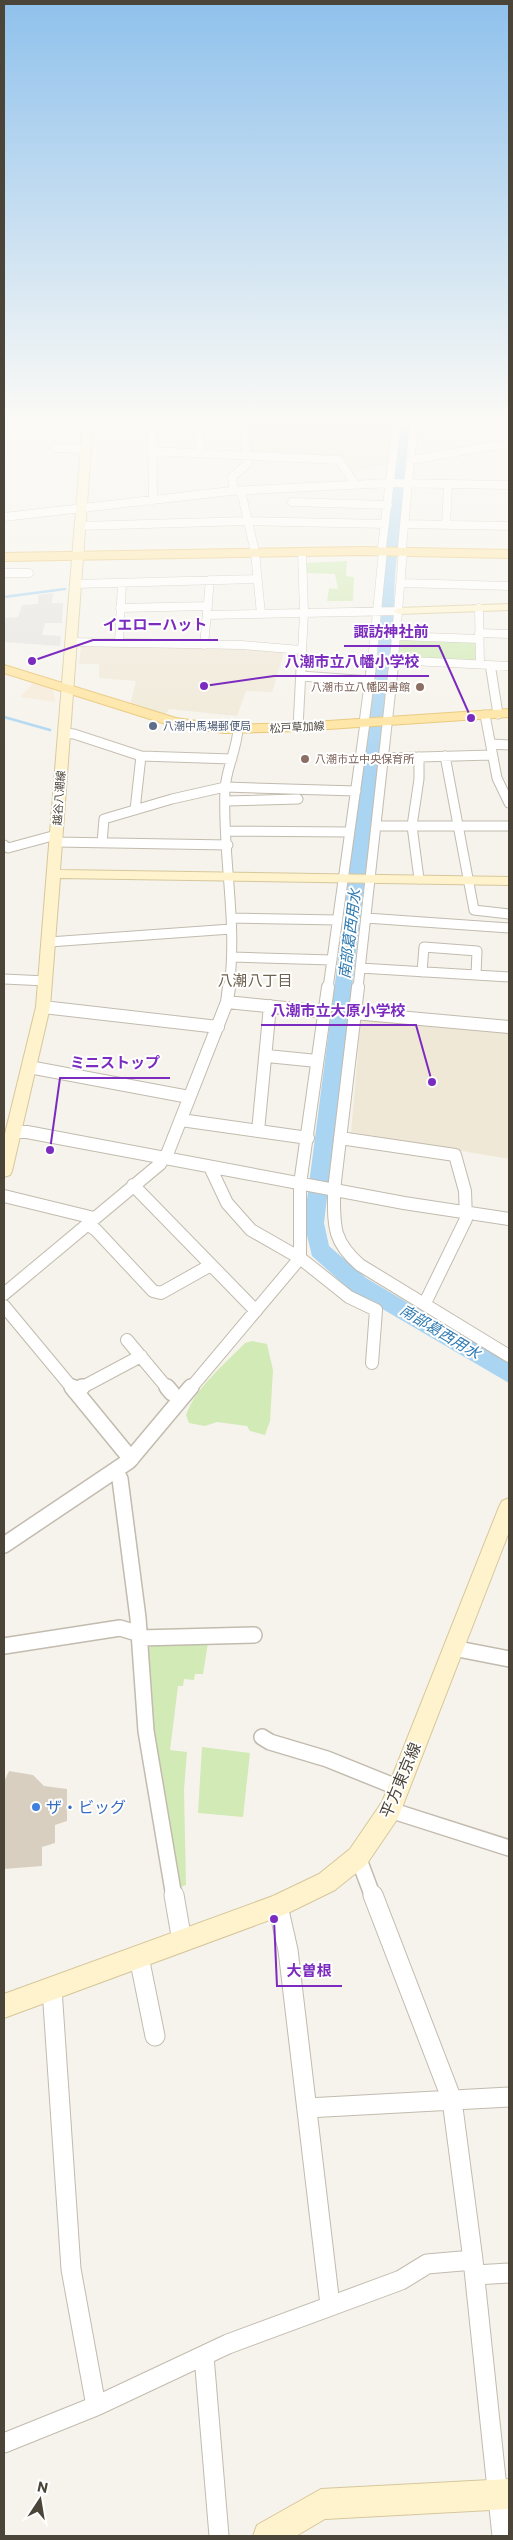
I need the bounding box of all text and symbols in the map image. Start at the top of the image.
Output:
callout: イエローハット [93,610,218,640]
text: イエローハット [103,615,207,633]
callout: 諏訪神社前 [344,616,439,646]
text: 諏訪神社前 [353,622,429,640]
callout: 八潮市立八幡小学校 [274,646,429,676]
text: 八潮市立八幡小学校 [284,652,420,670]
place label: 八潮市立八幡図書館 [311,680,410,693]
marker: 八潮市立八幡図書館 [414,681,426,693]
place label: 八潮中馬場郵便局 [163,719,251,732]
street label: 松戸草加線 [269,719,325,734]
marker: 八潮中馬場郵便局 [147,720,159,732]
place label: 八潮市立中央保育所 [315,752,415,765]
marker: 八潮市立中央保育所 [299,753,311,765]
street label: 越谷八潮線 [50,770,67,826]
water label: 南部葛西用水 [335,886,364,980]
district label: 八潮八丁目 [217,971,293,989]
callout: 八潮市立大原小学校 [261,995,416,1025]
text: 八潮市立大原小学校 [270,1001,406,1019]
callout: ミニストップ [60,1048,170,1078]
text: ミニストップ [70,1053,160,1071]
water label: 南部葛西用水 [397,1300,485,1363]
street label: 平方東京線 [375,1739,424,1820]
place label: ザ・ビッグ [46,1797,126,1816]
marker: ザ・ビッグ [30,1801,42,1813]
callout: 大曽根 [277,1956,342,1986]
text: 大曽根 [286,1961,332,1979]
north arrow [15,2475,65,2525]
text: N [36,2477,50,2496]

